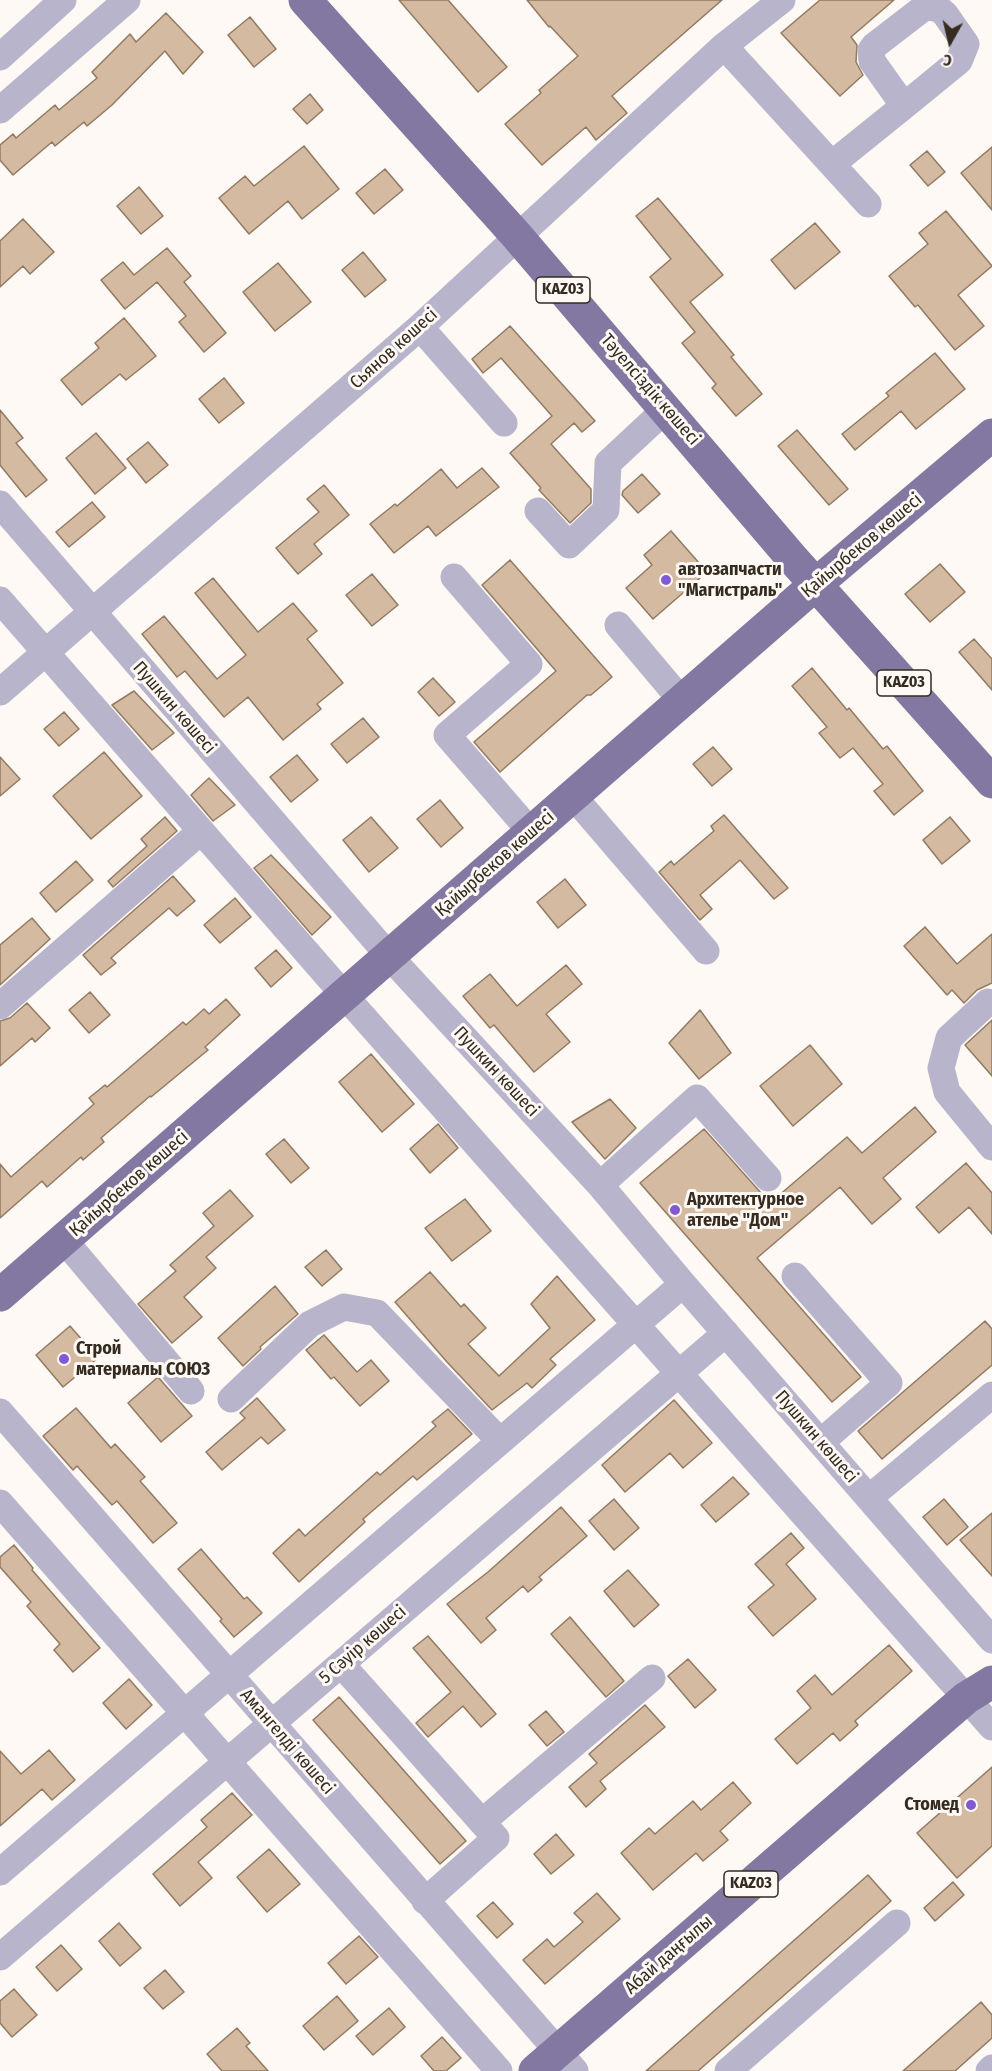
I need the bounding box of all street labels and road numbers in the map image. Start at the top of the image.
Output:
road number: KАZ03 [536,277,590,303]
street label: Сьянов көшесі [346,304,442,394]
street label: Тәуелсіздік көшесі [596,330,704,450]
street label: Қайырбеков көшесі [797,489,927,603]
street label: Пушкин көшесі [128,657,220,759]
road number: KАZ03 [877,670,931,696]
street label: Қайырбеков көшесі [431,806,559,922]
street label: Пушкин көшесі [449,1022,543,1122]
street label: Қайырбеков көшесі [65,1126,193,1242]
street label: Пушкин көшесі [770,1386,862,1488]
street label: 5 Сәуір көшесі [315,1601,411,1689]
street label: Амангелді көшесі [235,1685,339,1799]
road number: KАZ03 [724,1871,778,1897]
street label: Абай даңғылы [621,1911,717,1999]

